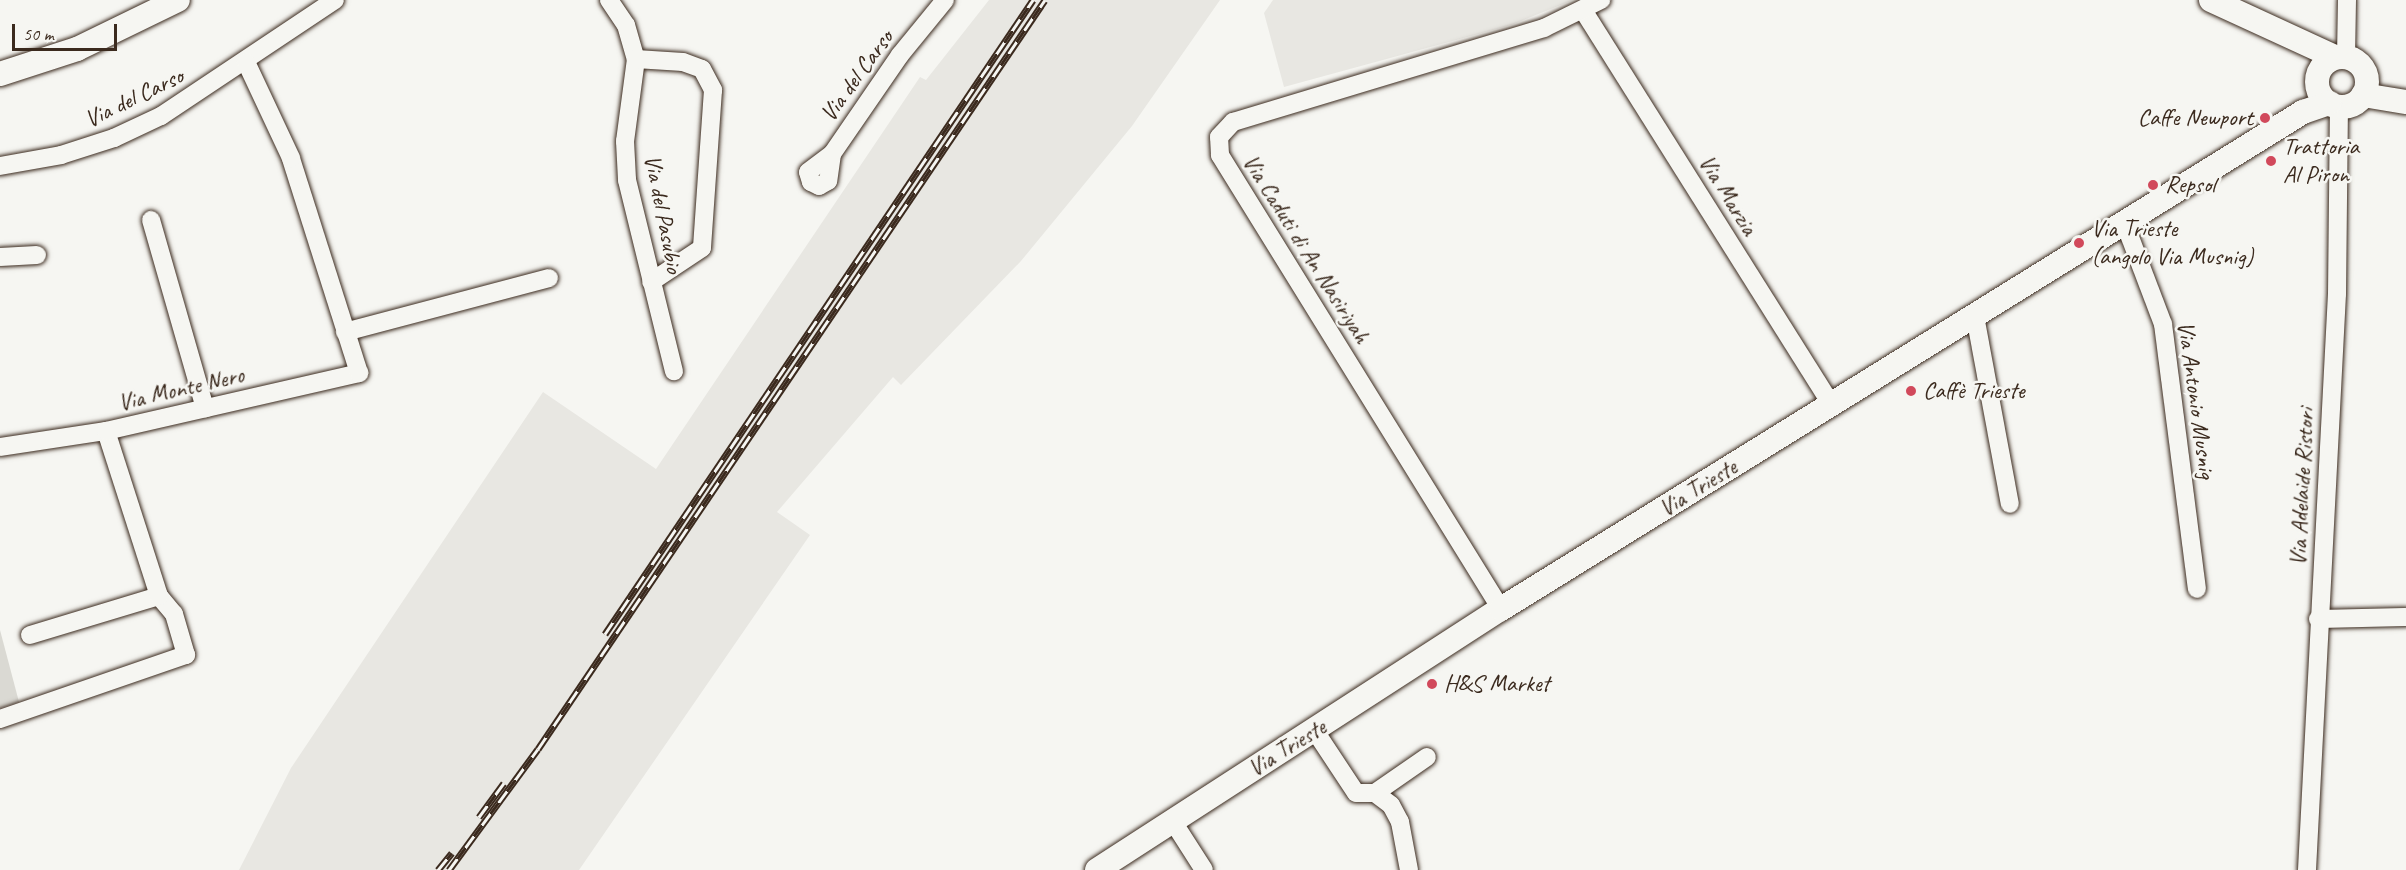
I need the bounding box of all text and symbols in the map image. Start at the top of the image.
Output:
scale bar [15,12,120,50]
text: 50 m [23,23,54,45]
street label: Via del Carso [814,25,900,127]
street label: Via del Carso [80,62,188,134]
place label: Caffe Newport [2137,104,2253,132]
marker: Caffe Newport [2258,111,2272,125]
place label: Trattoria Al Piron [2283,133,2359,189]
street label: Via Caduti di An Nasiriyah [1236,149,1376,349]
street label: Via Marzia [1692,149,1764,241]
street label: Via del Pasubio [637,152,689,276]
marker: Trattoria Al Piron [2264,154,2278,168]
place label: Repsol [2165,171,2215,199]
marker: Repsol [2146,178,2160,192]
place label: Via Trieste (angolo Via Musnig) [2091,215,2253,271]
marker: Via Trieste (angolo Via Musnig) [2072,236,2086,250]
street label: Via Antonio Musnig [2171,320,2221,480]
street label: Via Monte Nero [115,360,247,418]
place label: Caffè Trieste [1923,377,2024,405]
marker: Caffè Trieste [1904,384,1918,398]
street label: Via Adelaide Ristori [2284,408,2320,566]
street label: Via Trieste [1654,453,1742,523]
place label: H&S Market [1444,670,1549,698]
marker: H&S Market [1425,677,1439,691]
street label: Via Trieste [1243,713,1331,783]

